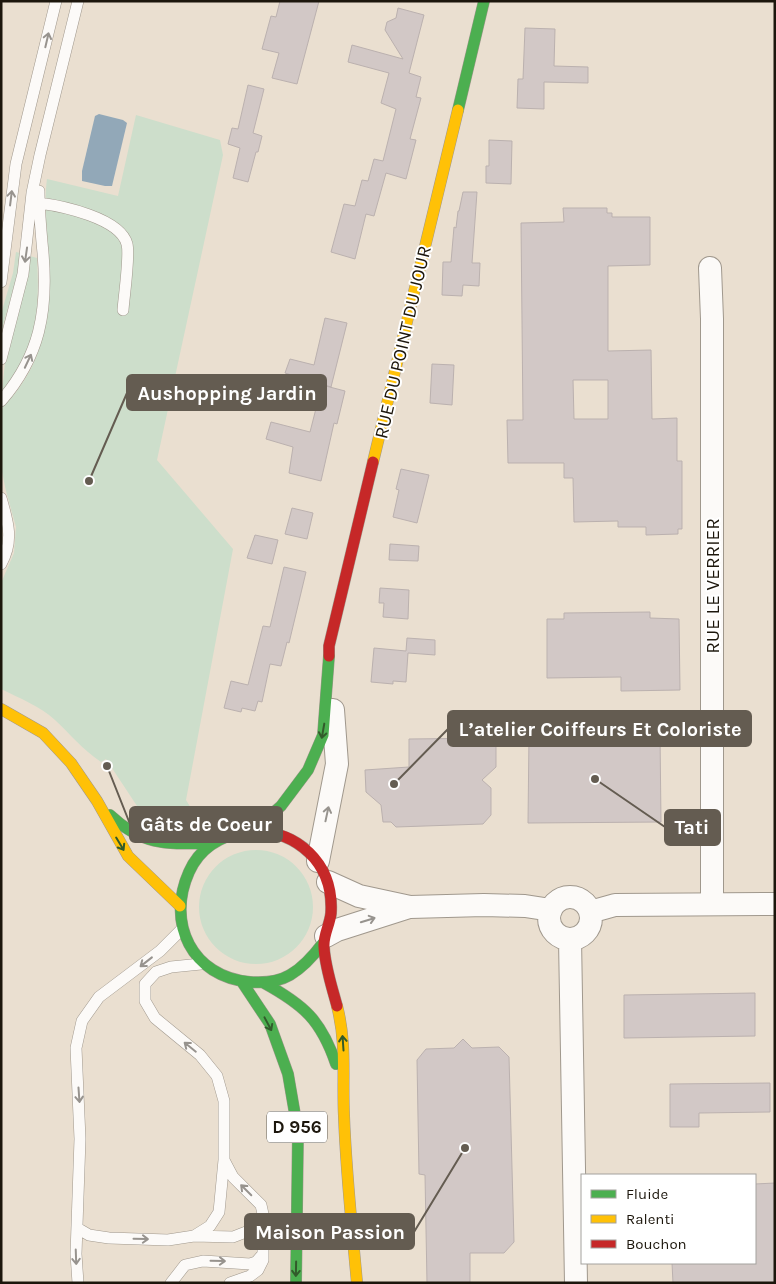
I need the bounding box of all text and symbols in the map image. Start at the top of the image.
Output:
one-way arrow [43,33,52,49]
one-way arrow [6,191,16,207]
street label: RUE DU POINT DU JOUR [370,244,436,441]
one-way arrow [20,247,30,263]
one-way arrow [24,353,34,368]
callout: Aushopping Jardin [127,375,326,410]
text: Aushopping Jardin [137,382,317,405]
street label: RUE LE VERRIER [702,518,724,654]
callout: L’atelier Coiffeurs Et Coloriste [448,711,751,746]
text: L’atelier Coiffeurs Et Coloriste [458,718,742,741]
one-way arrow [317,723,327,739]
one-way arrow [323,806,332,822]
callout: Gâts de Coeur [130,807,282,842]
callout: Tati [665,810,720,845]
text: Gâts de Coeur [140,813,272,836]
text: Tati [675,816,709,839]
one-way arrow [116,836,126,850]
one-way arrow [359,915,375,924]
one-way arrow [140,956,153,967]
one-way arrow [263,1016,273,1031]
one-way arrow [338,1036,348,1052]
one-way arrow [184,1042,197,1053]
one-way arrow [74,1087,83,1103]
road number: D 956 [267,1112,327,1142]
legend [581,1174,756,1264]
one-way arrow [240,1184,252,1196]
text: Fluide [626,1185,668,1203]
text: Ralenti [626,1210,675,1228]
callout: Maison Passion [245,1214,414,1249]
text: Maison Passion [255,1221,405,1244]
one-way arrow [132,1234,149,1244]
text: Bouchon [626,1235,687,1253]
one-way arrow [72,1249,81,1265]
one-way arrow [209,1257,225,1266]
one-way arrow [291,1260,301,1277]

